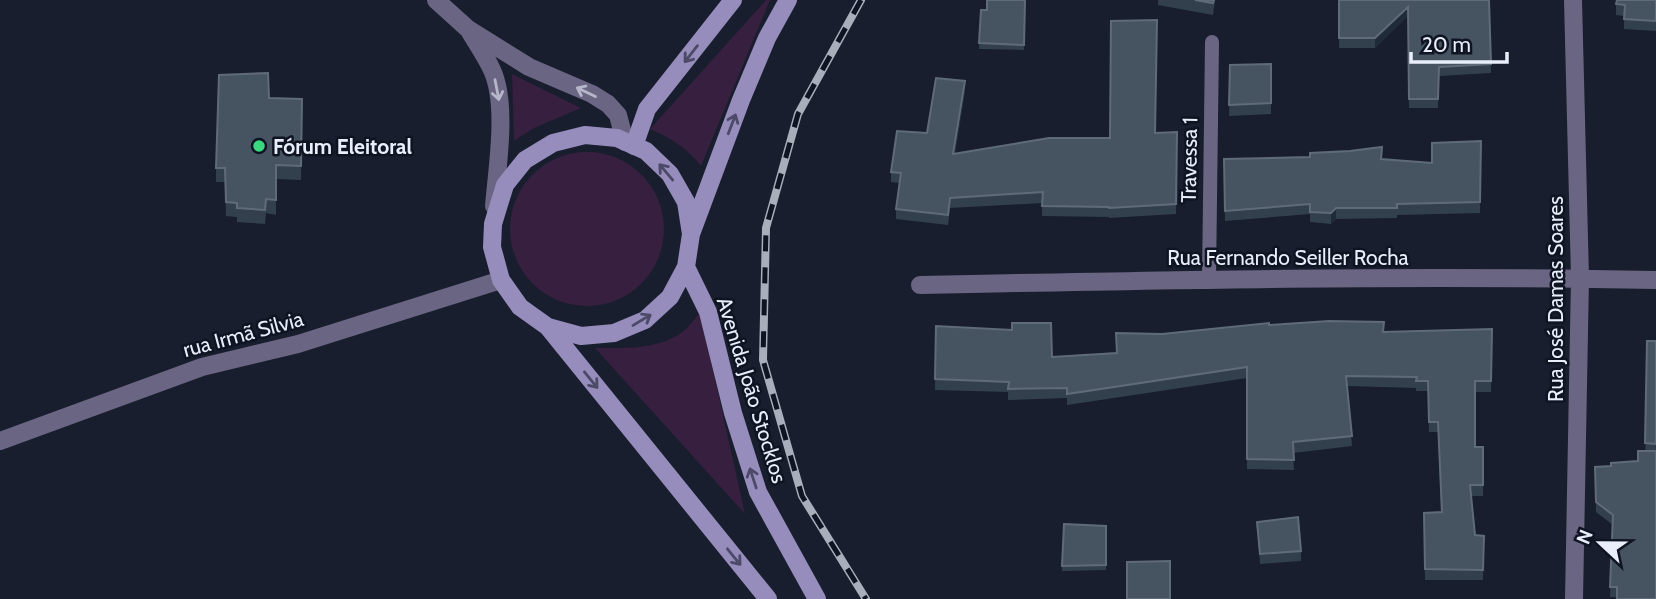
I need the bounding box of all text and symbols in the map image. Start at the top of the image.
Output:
scale bar [1411,21,1507,65]
text: 20 m [1422,32,1471,57]
one-way arrow [684,44,699,63]
one-way arrow [490,78,504,101]
one-way arrow [576,84,597,98]
one-way arrow [726,113,739,135]
street label: Travessa 1 [1176,117,1202,203]
place label: Fórum Eleitoral [273,134,412,159]
marker: Fórum Eleitoral [251,138,267,154]
one-way arrow [658,163,674,181]
street label: Rua José Damas Soares [1543,196,1568,402]
street label: Rua Fernando Seiller Rocha [1167,245,1409,270]
street label: Avenida João Stocklos [712,294,792,486]
street label: rua Irmã Silvia [180,306,306,362]
one-way arrow [632,312,652,326]
one-way arrow [584,370,599,388]
one-way arrow [746,468,759,490]
north arrow [1565,508,1635,578]
text: N [1572,526,1598,547]
one-way arrow [726,547,742,565]

